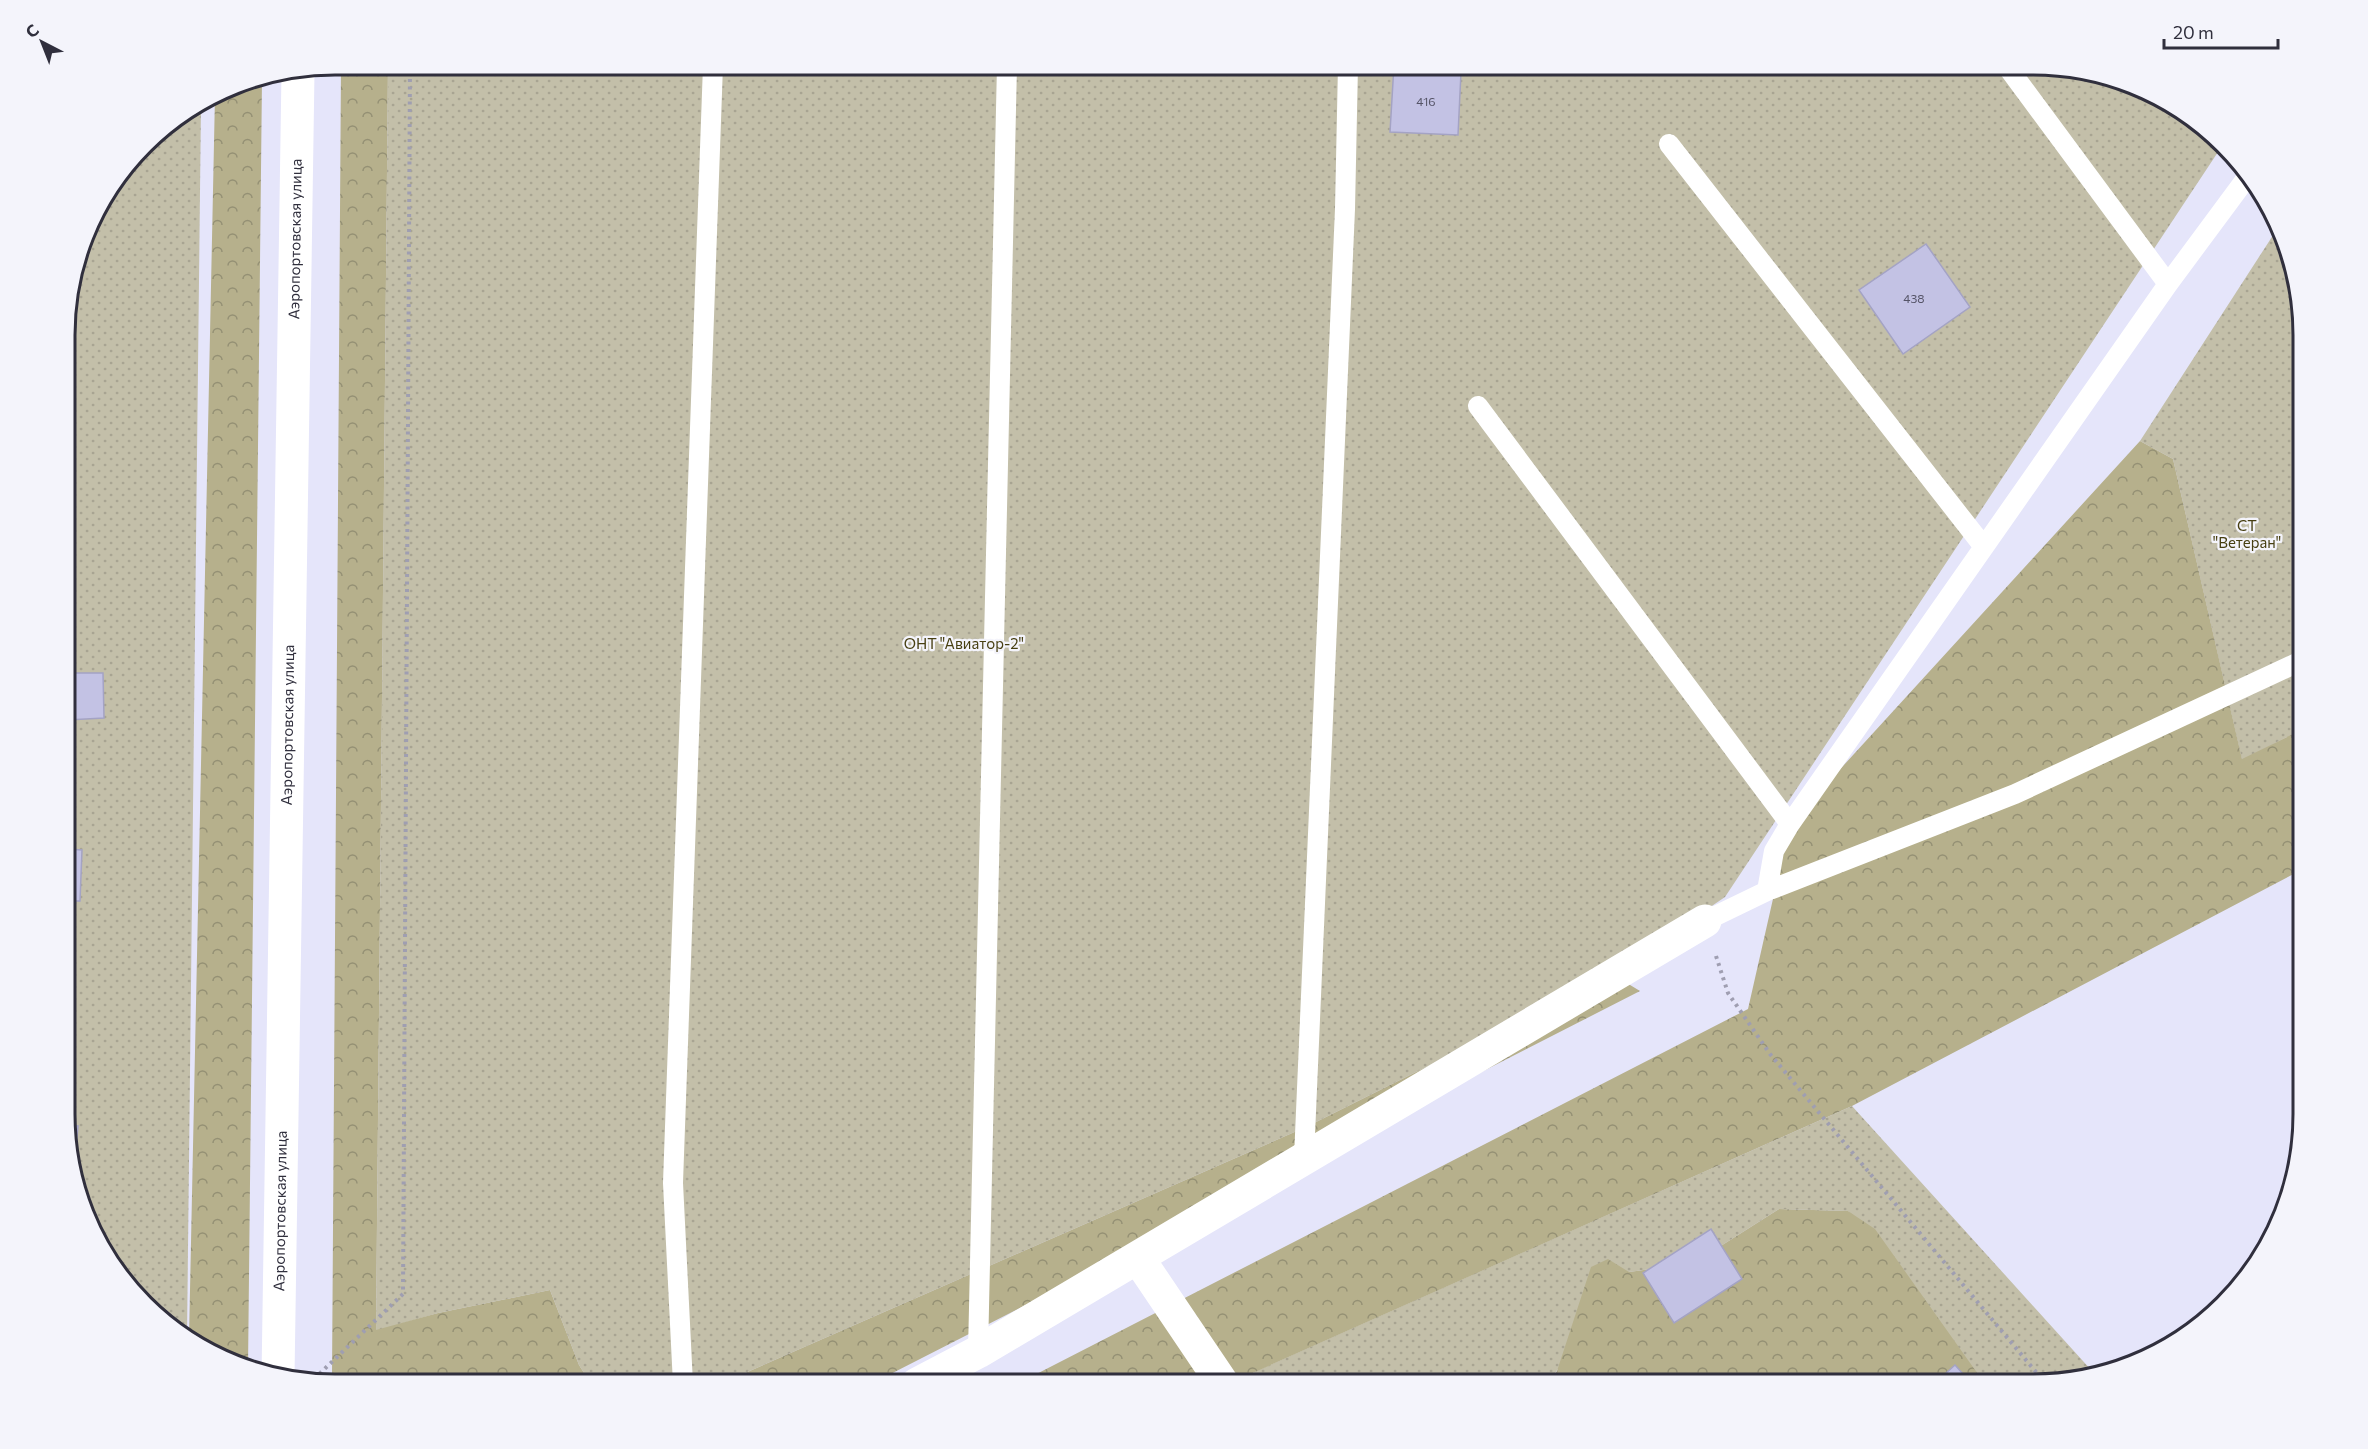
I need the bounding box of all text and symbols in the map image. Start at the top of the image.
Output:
north arrow [12,12,72,72]
scale bar [2164,12,2278,50]
text: С [21,20,42,41]
text: 20 m [2173,21,2214,43]
house number: 416 [1416,94,1436,108]
street label: Аэропортовская улица [284,159,305,320]
house number: 438 [1903,291,1925,305]
park label: СТ "Ветеран" [2213,516,2281,551]
park label: ОНТ "Авиатор-2" [904,634,1024,652]
street label: Аэропортовская улица [277,645,297,806]
street label: Аэропортовская улица [269,1130,290,1292]

